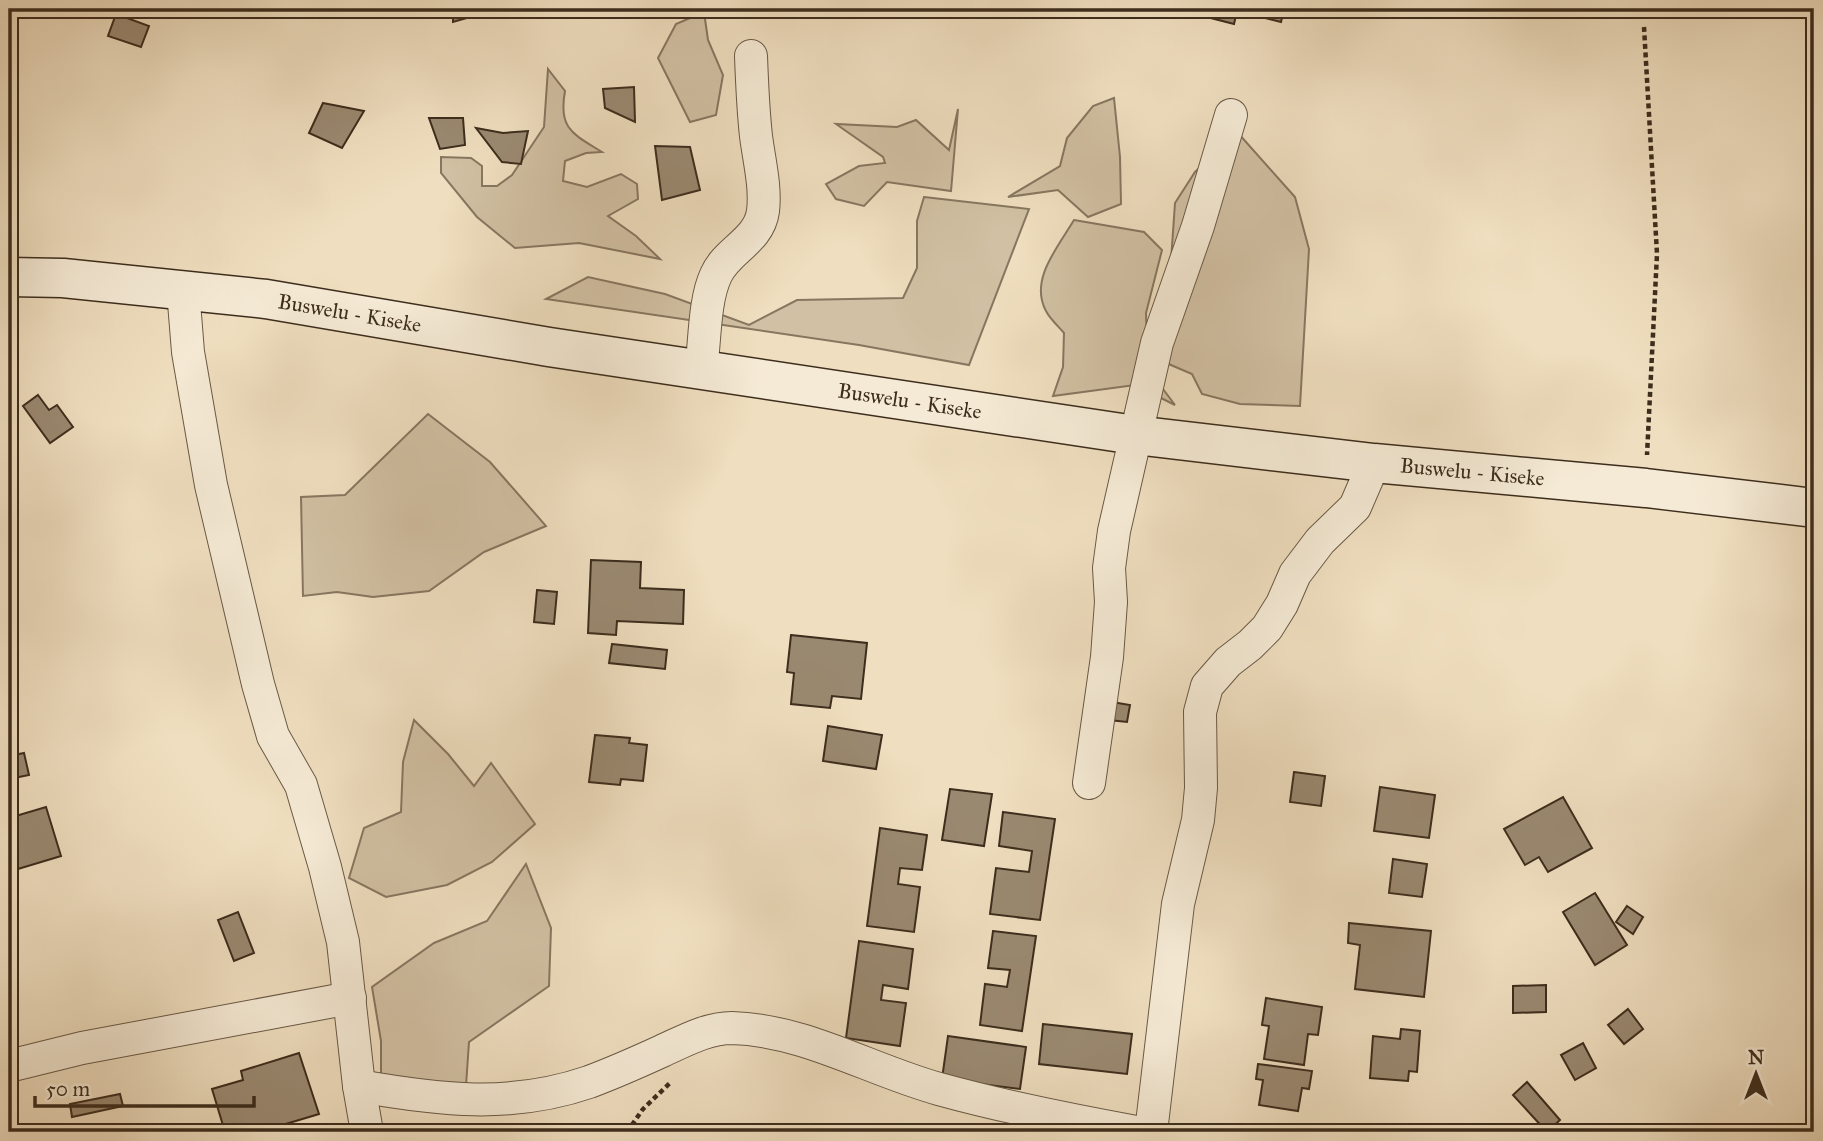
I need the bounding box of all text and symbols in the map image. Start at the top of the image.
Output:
street label: Buswelu - Kiseke [276,288,424,338]
street label: Buswelu - Kiseke [836,378,984,425]
street label: Buswelu - Kiseke [1399,452,1546,492]
north arrow [1722,1040,1792,1110]
text: N [1748,1046,1764,1069]
scale bar [35,1064,254,1108]
text: 50 m [46,1076,91,1102]

